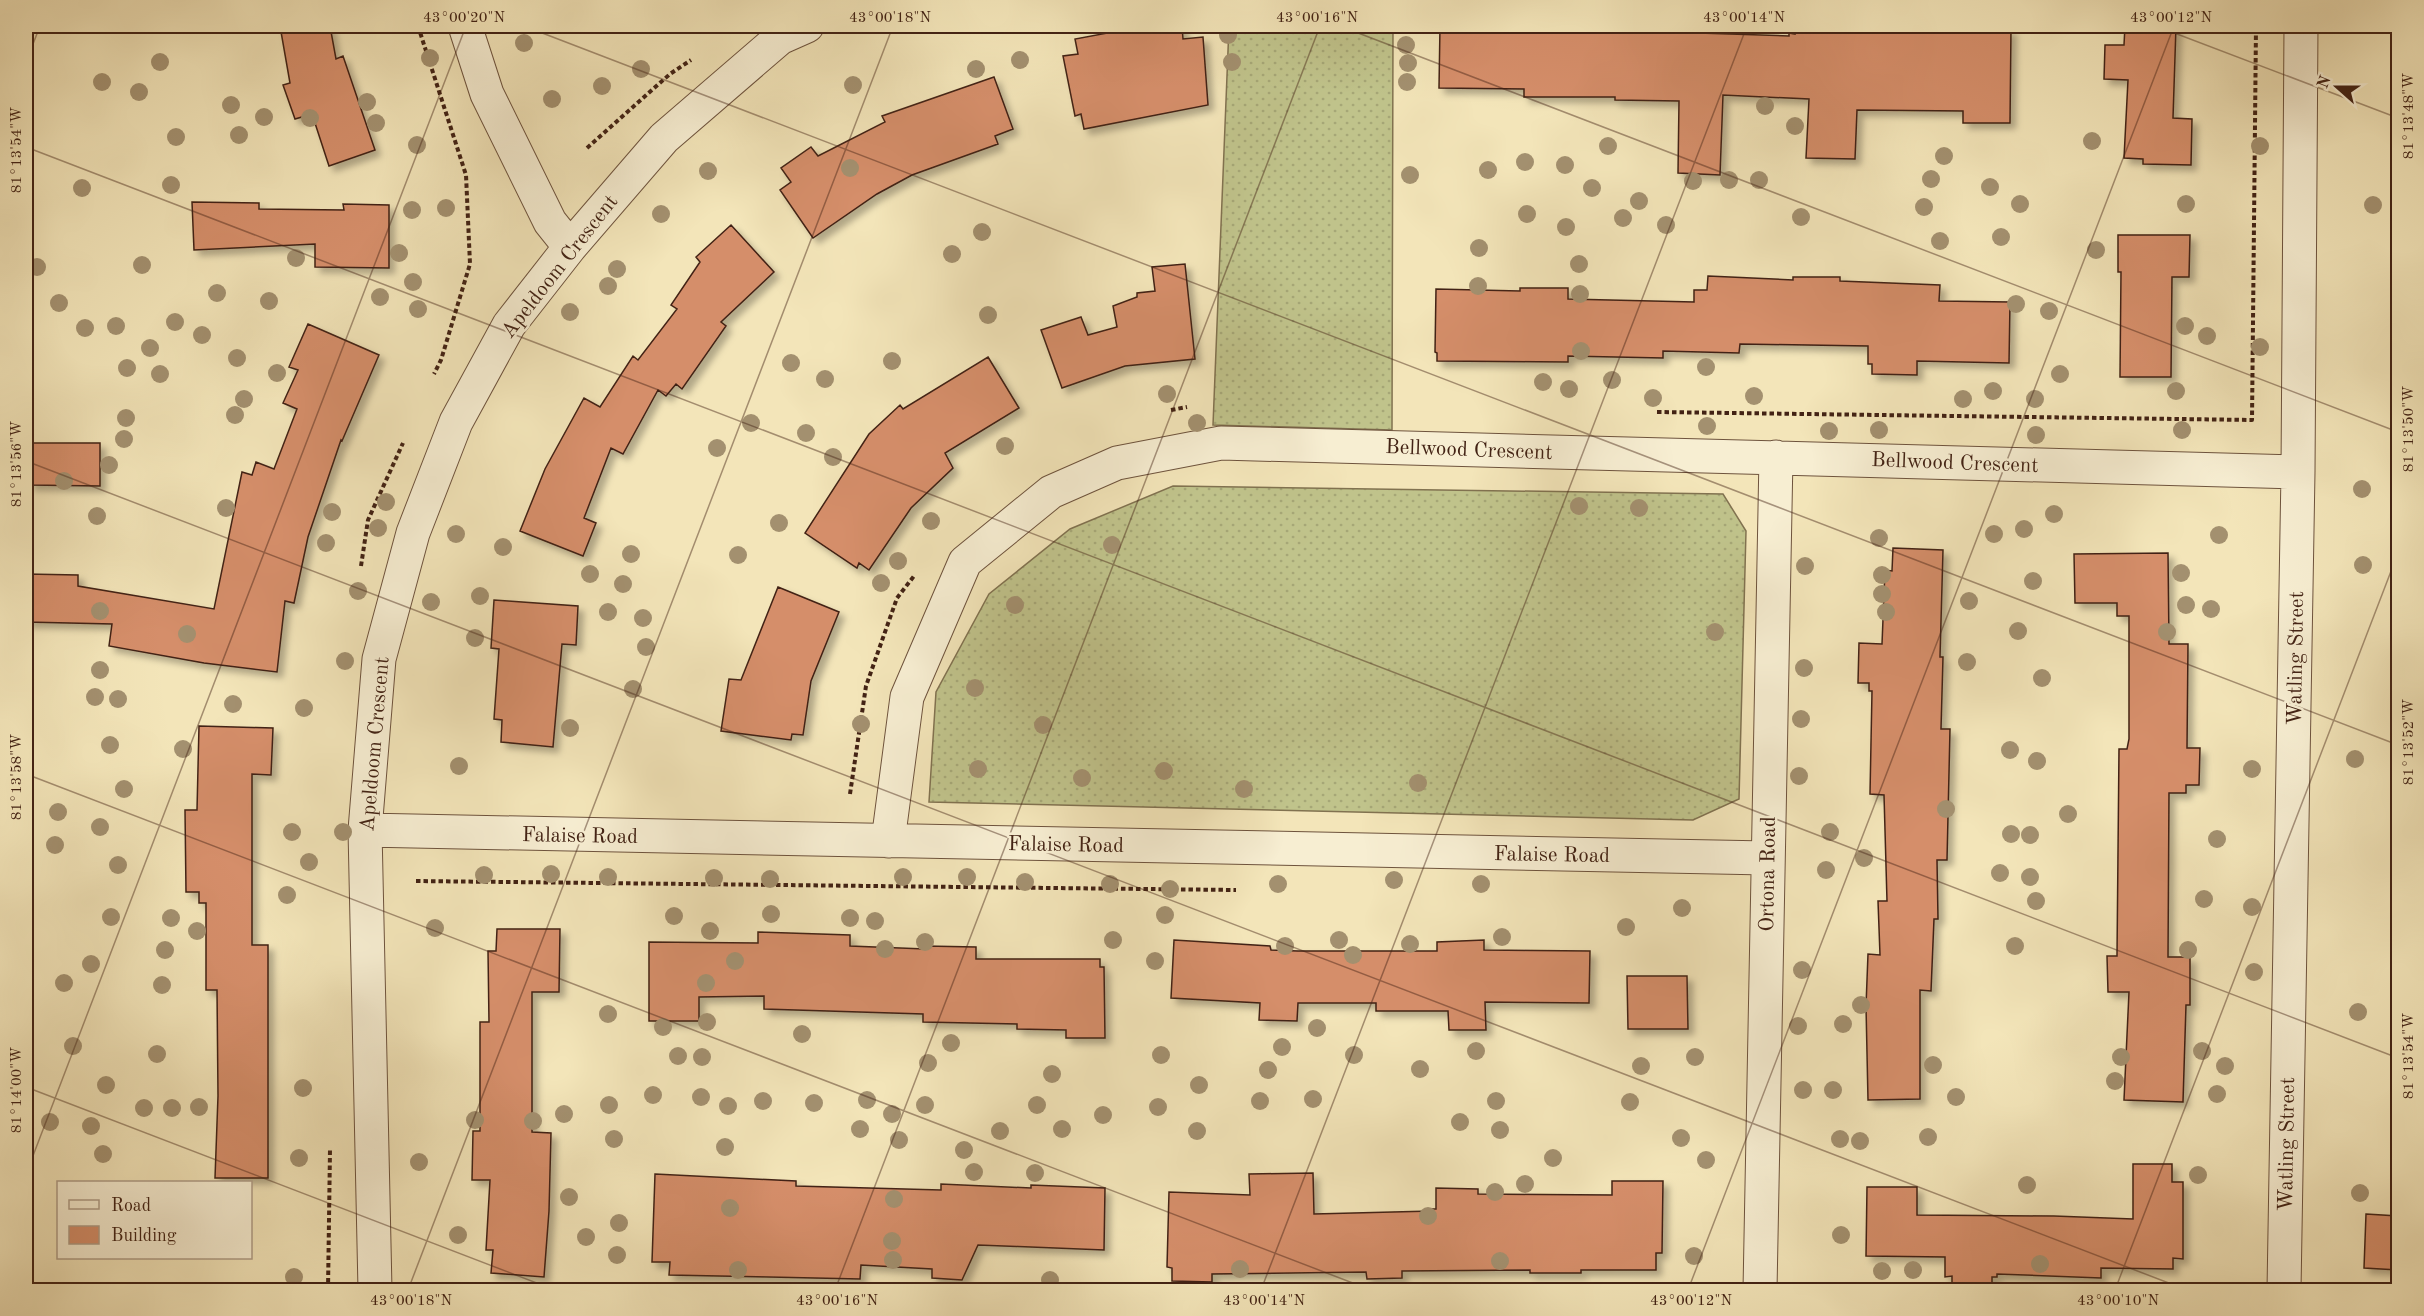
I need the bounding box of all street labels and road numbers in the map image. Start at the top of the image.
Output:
street label: Apeldoom Crescent [498,191,622,343]
street label: Bellwood Crescent [1385,437,1553,464]
street label: Bellwood Crescent [1871,450,2039,477]
street label: Watling Street [2285,591,2308,725]
street label: Apeldoom Crescent [357,656,394,832]
street label: Ortona Road [1757,816,1780,932]
street label: Falaise Road [522,825,638,848]
street label: Falaise Road [1008,834,1124,857]
street label: Falaise Road [1494,844,1610,867]
street label: Watling Street [2276,1077,2299,1211]

